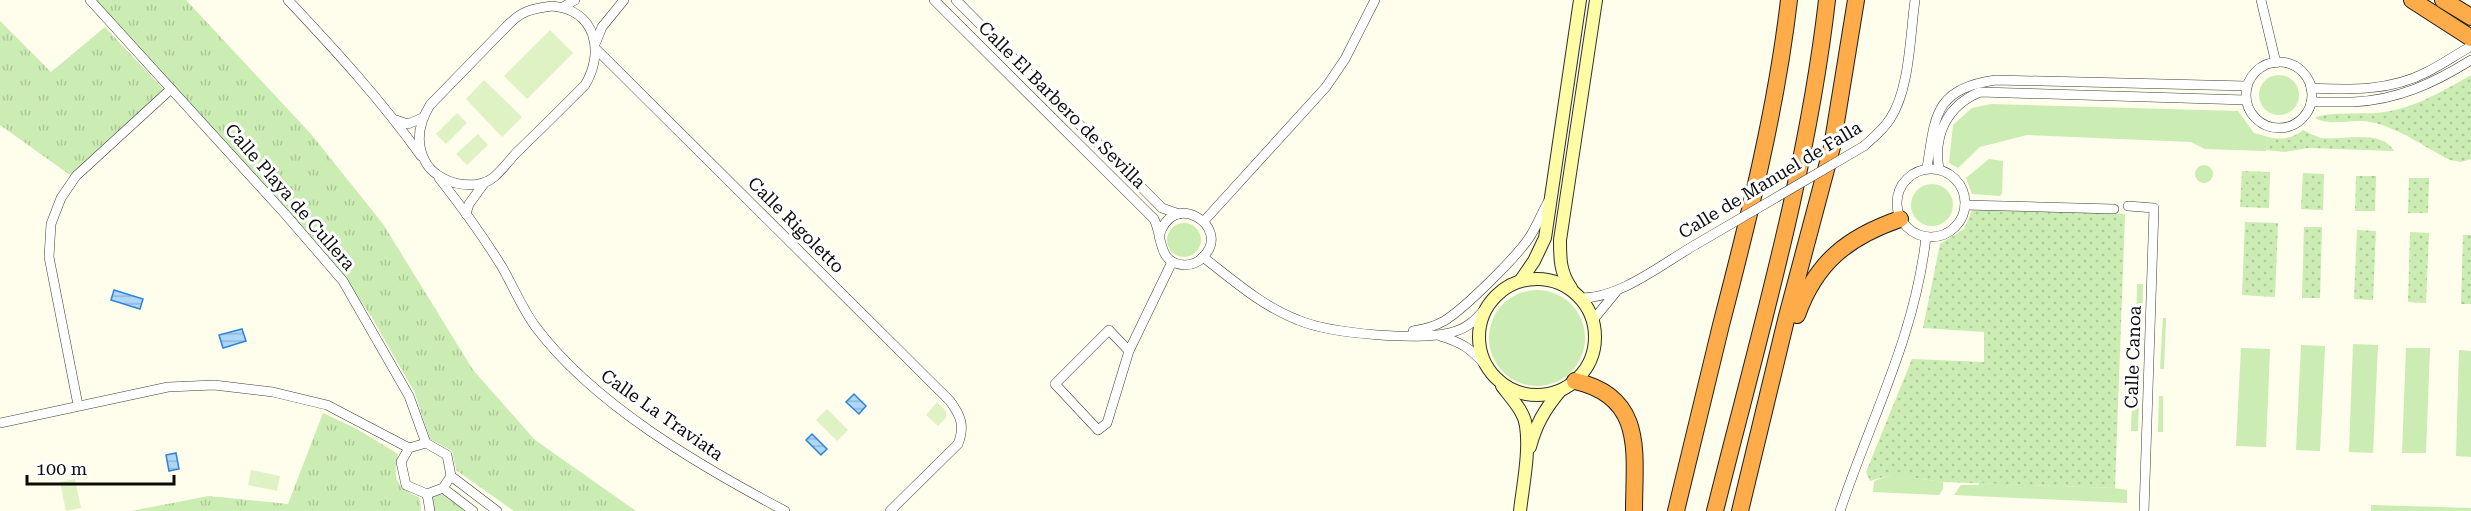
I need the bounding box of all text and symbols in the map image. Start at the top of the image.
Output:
street label: Calle El Barbero de Sevilla [974,17,1150,193]
street label: Calle de Manuel de Falla [1674,116,1865,243]
street label: Calle Playa de Cullera [221,119,360,274]
street label: Calle Rigoletto [744,172,849,277]
street label: Calle Canoa [2120,305,2145,409]
street label: Calle La Traviata [597,365,728,465]
scale bar [27,448,174,486]
text: 100 m [36,458,87,479]

